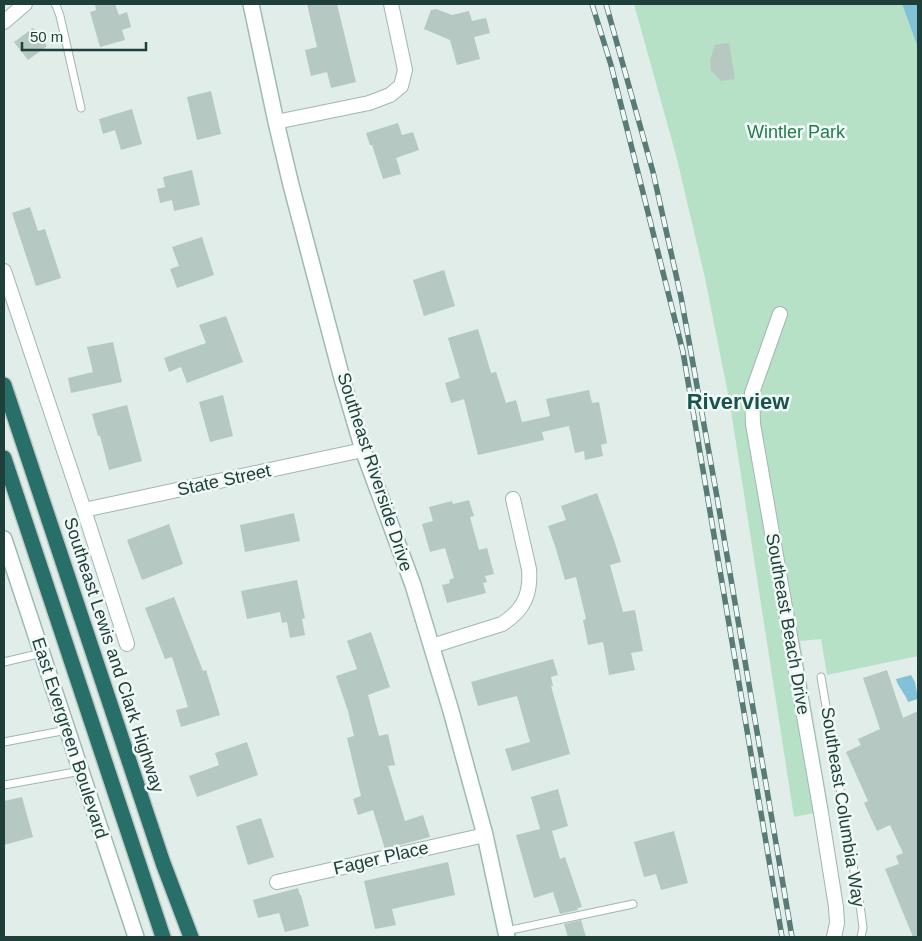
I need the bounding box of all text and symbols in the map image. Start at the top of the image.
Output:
scale bar [22,20,146,52]
text: 50 m [30,28,63,45]
park label: Wintler Park [747,122,846,142]
street label: Southeast Riverside Drive [333,370,417,574]
district label: Riverview [687,389,790,414]
street label: State Street [175,460,273,500]
street label: Southeast Lewis and Clark Highway [60,515,168,795]
street label: Southeast Beach Drive [762,532,814,716]
street label: East Evergreen Boulevard [28,635,112,841]
street label: Southeast Columbia Way [817,705,869,909]
street label: Fager Place [331,837,431,879]

